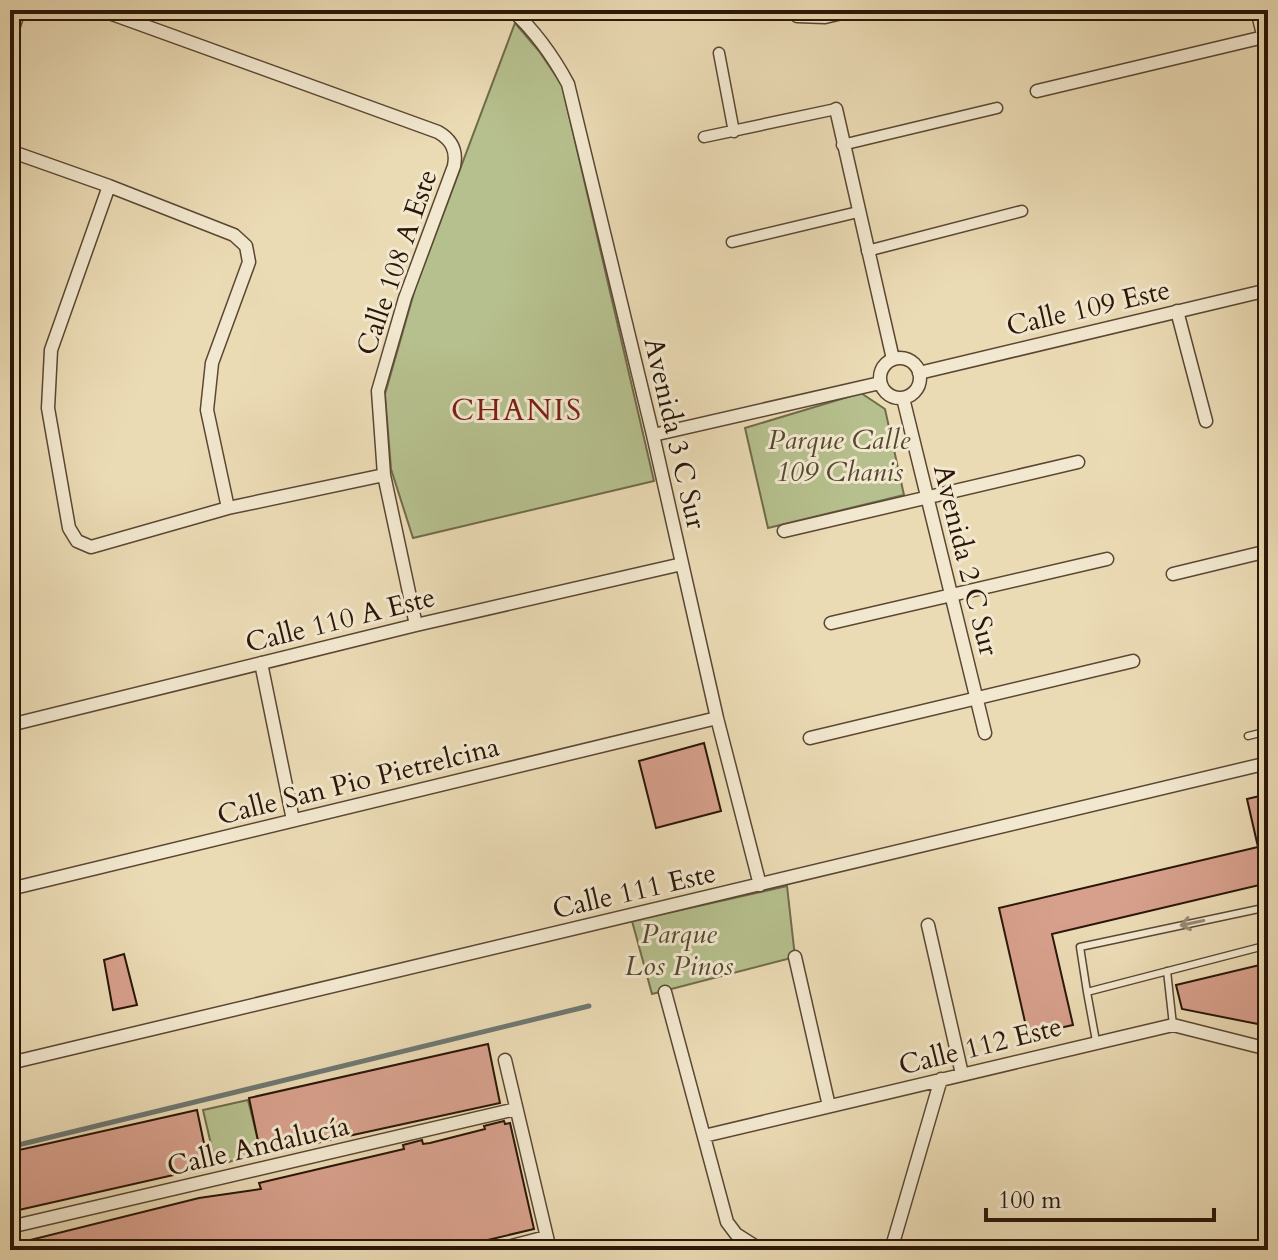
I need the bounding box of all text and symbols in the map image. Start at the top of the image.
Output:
street label: Calle 108 A Este [347,164,447,360]
street label: Calle 109 Este [1003,271,1174,345]
street label: Avenida 3 C Sur [635,334,716,534]
district label: CHANIS [451,390,583,431]
park label: Parque Calle 109 Chanis [768,421,910,491]
street label: Avenida 2 C Sur [924,461,1008,660]
street label: Calle 110 A Este [241,578,439,662]
street label: Calle San Pio Pietrelcina [213,728,503,834]
street label: Calle 111 Este [549,854,720,928]
park label: Parque Los Pinos [625,915,734,985]
one-way arrow [1179,916,1205,931]
street label: Calle 112 Este [895,1007,1066,1085]
street label: Calle Andalucía [163,1107,353,1185]
scale bar [986,1172,1214,1222]
text: 100 m [998,1184,1062,1217]

